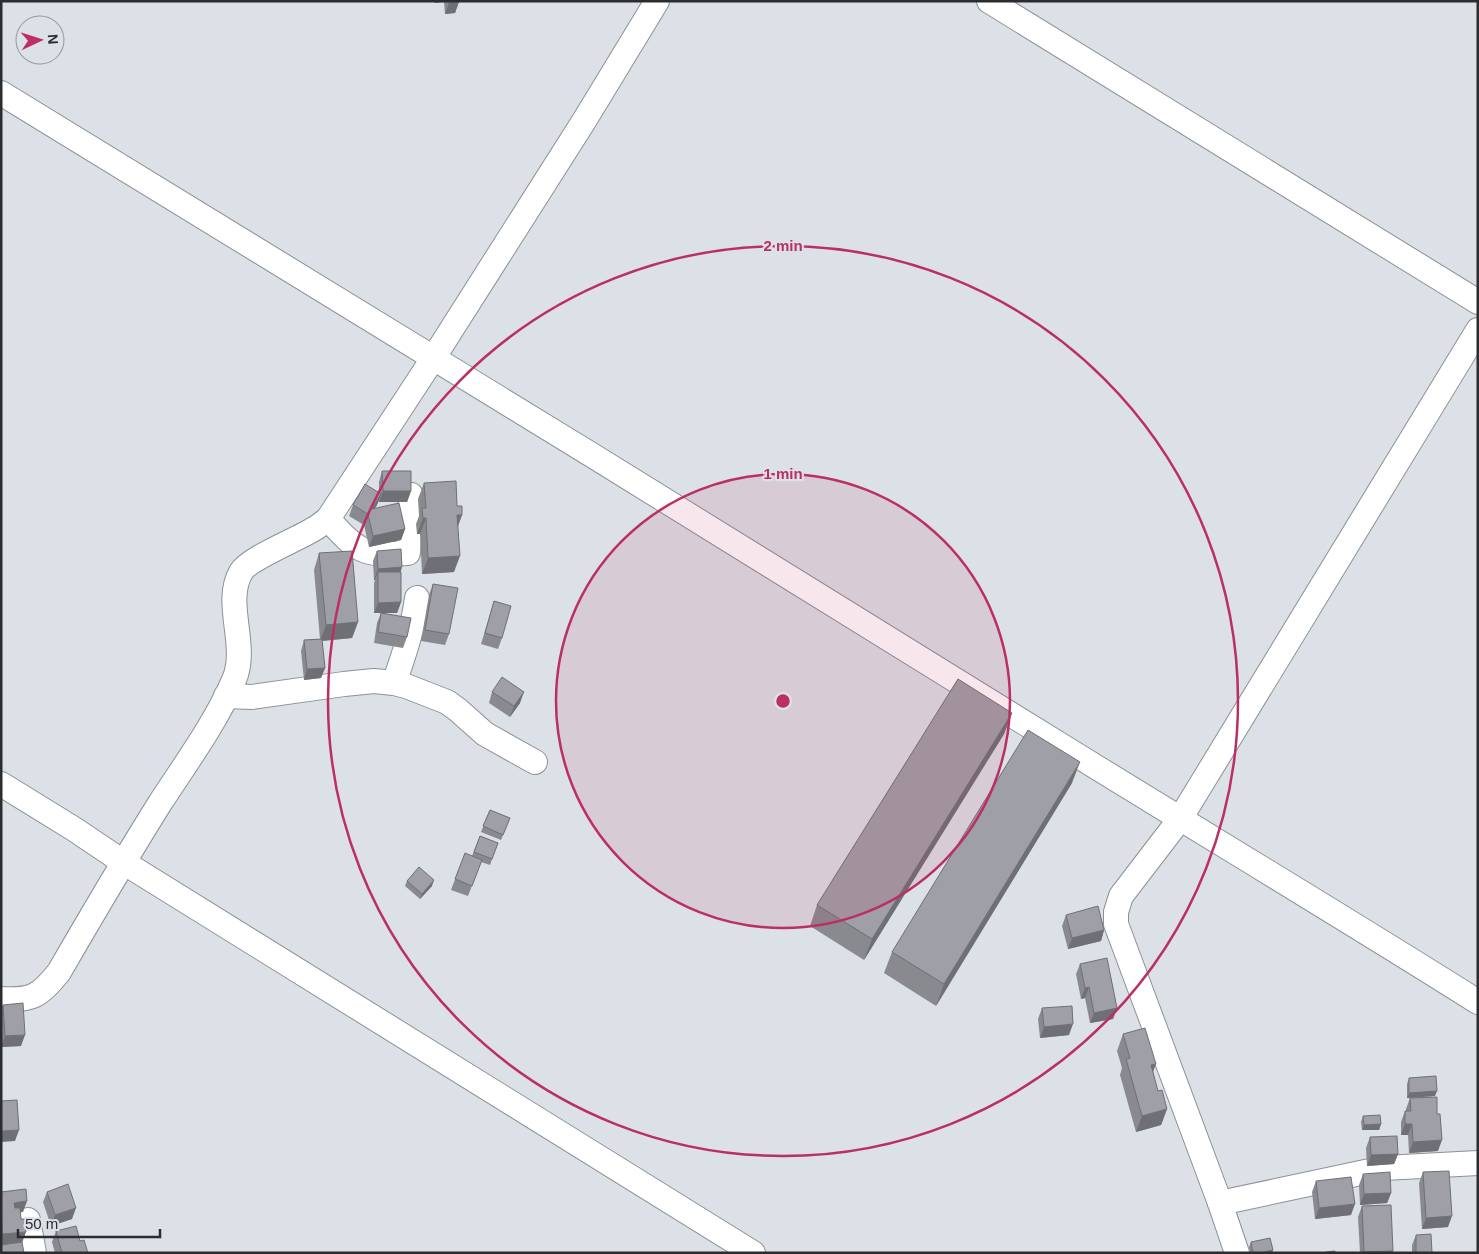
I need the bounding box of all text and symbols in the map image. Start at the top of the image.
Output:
north arrow [15,15,65,65]
text: N [45,33,61,45]
text: 2 min [763,237,803,254]
text: 1 min [763,465,803,482]
centre of rings [774,692,792,710]
scale bar [18,1206,160,1238]
text: 50 m [25,1215,58,1232]

